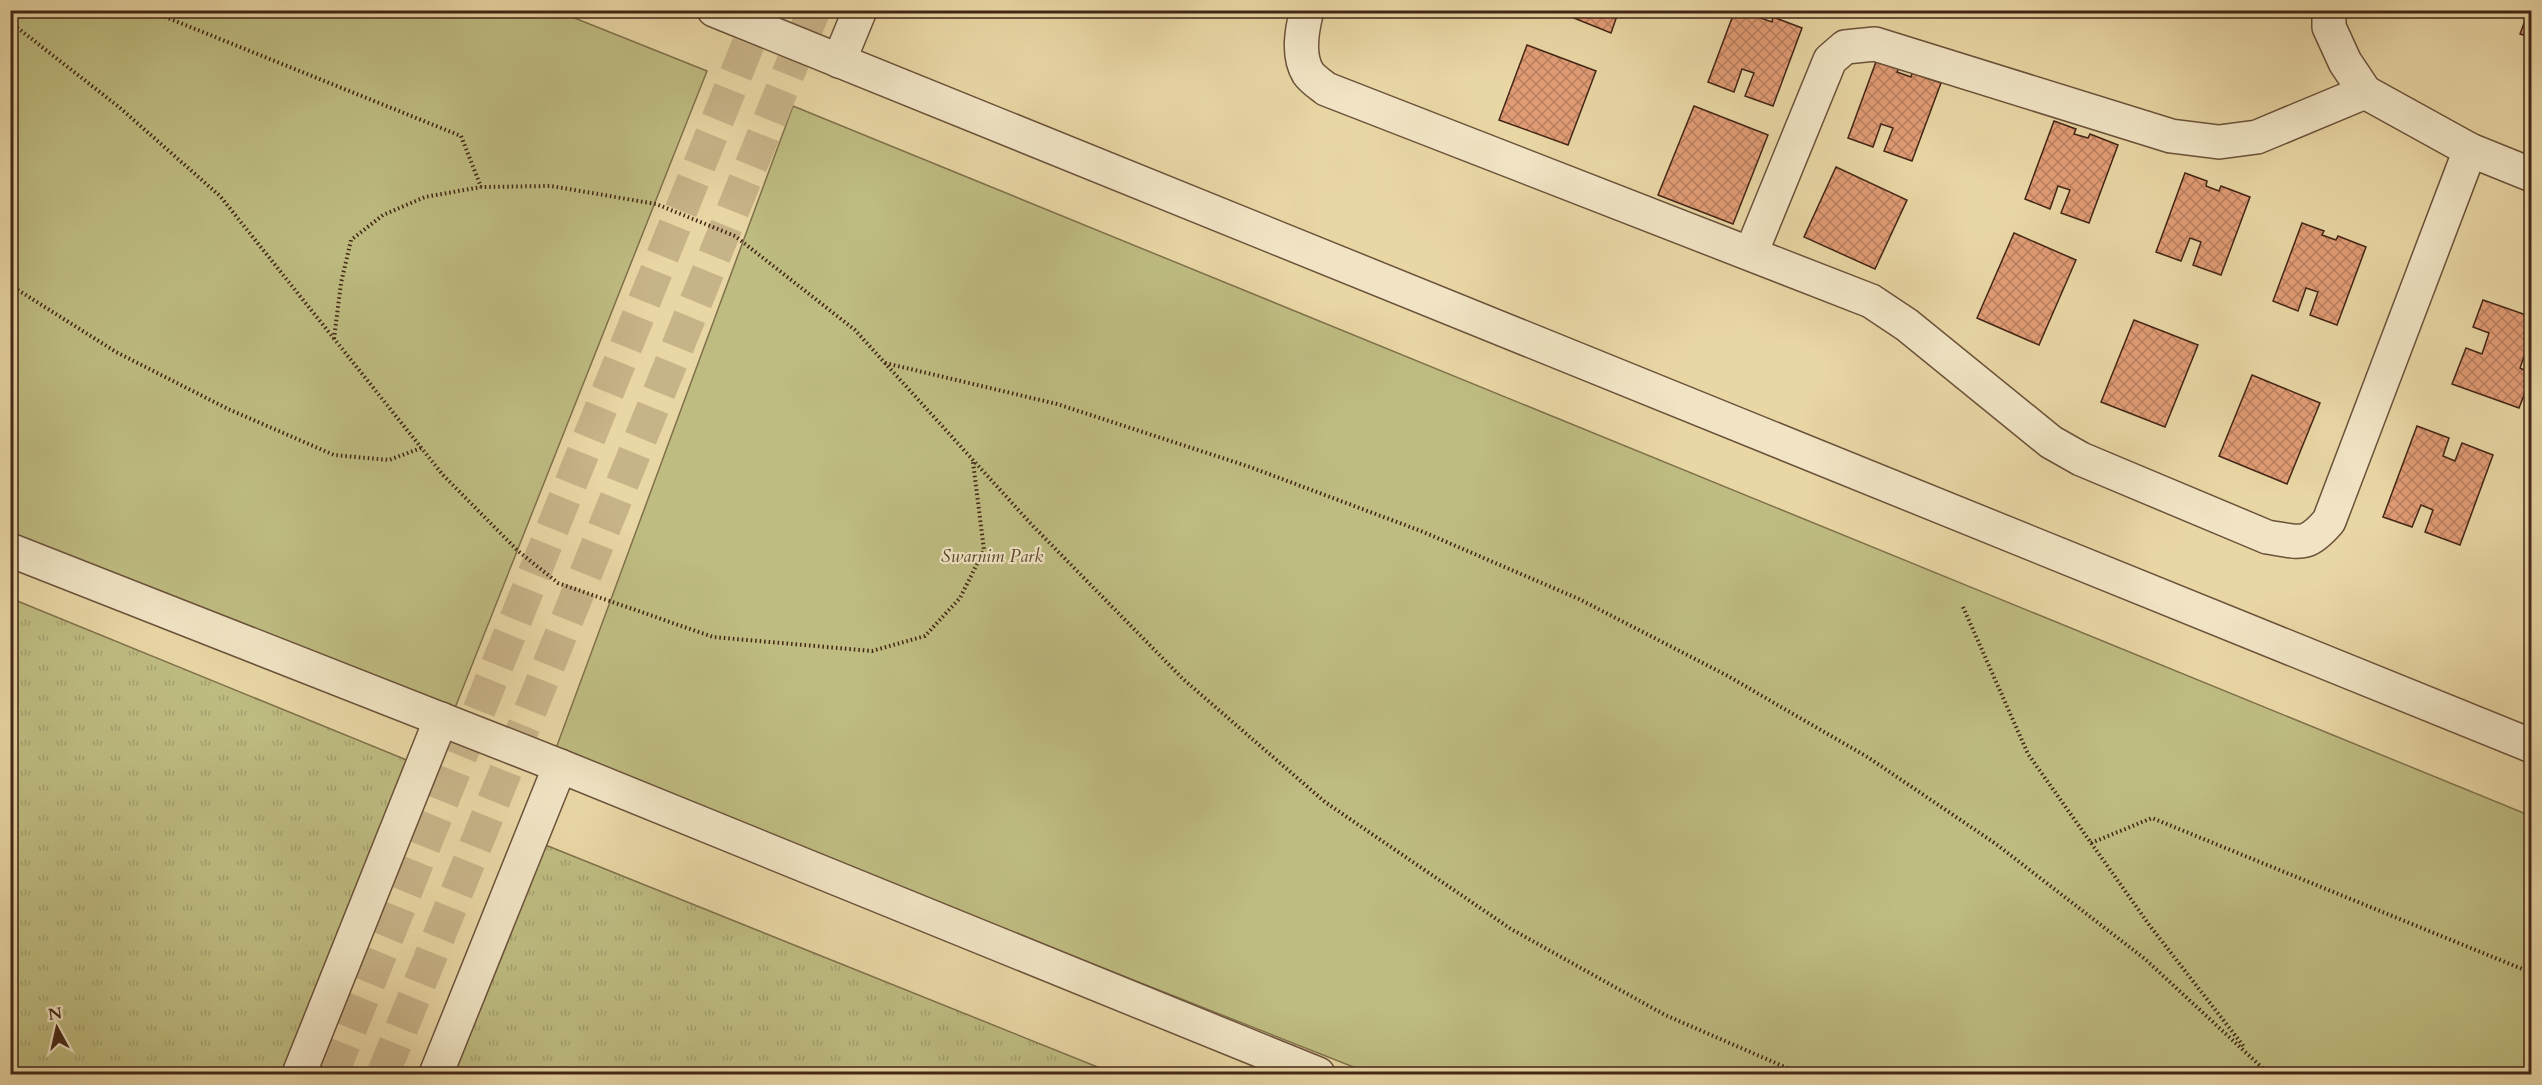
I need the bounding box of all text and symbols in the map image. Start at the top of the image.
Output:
park label: Swarnim Park [941,544,1043,569]
north arrow [27,998,87,1058]
text: N [47,1002,64,1026]

